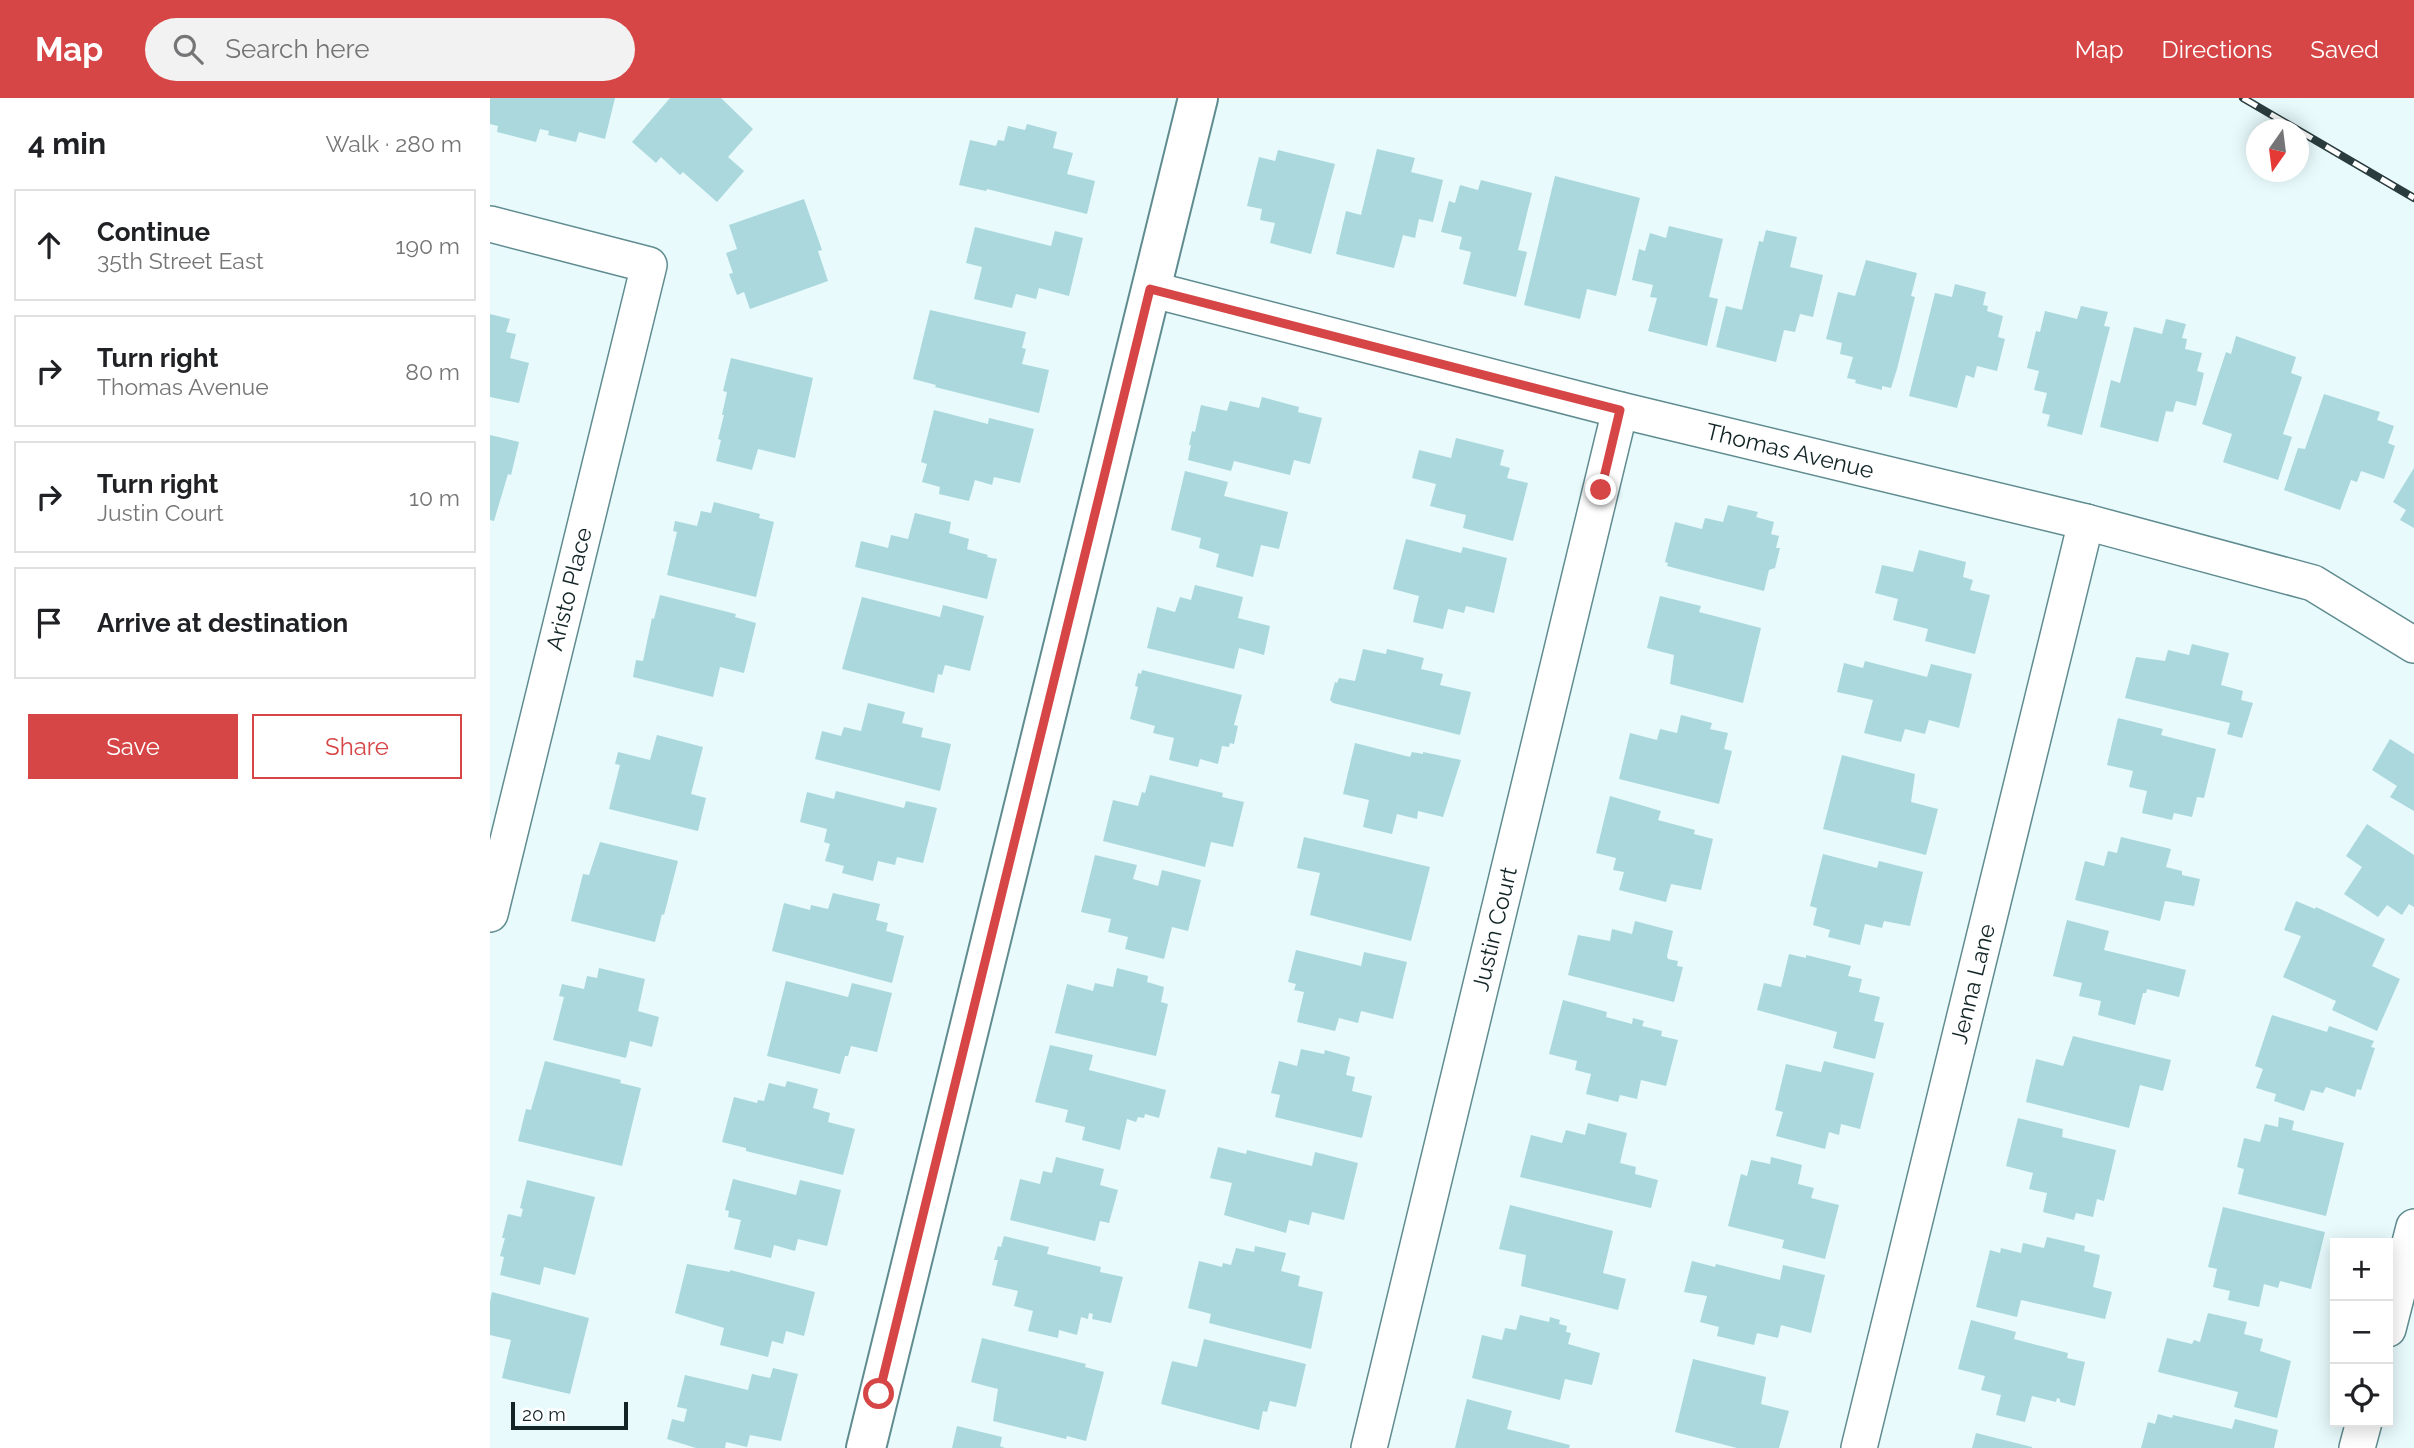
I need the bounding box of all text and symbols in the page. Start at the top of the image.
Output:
search box [145,18,635,81]
text: Map [35,30,103,69]
icon: search [169,30,207,68]
text: Search here [225,34,370,64]
text: Map [2075,35,2124,64]
text: Directions [2162,35,2272,64]
text: Saved [2310,35,2379,64]
north arrow [2246,119,2309,182]
text: 4 min [28,126,106,161]
text: Walk · 280 m [325,130,462,157]
text: Continue [97,217,210,247]
icon: ahead [30,226,68,264]
text: 190 m [396,232,460,259]
text: 35th Street East [97,247,264,274]
text: Turn right [97,343,218,373]
icon: right [30,352,68,390]
text: 80 m [405,358,460,385]
text: Thomas Avenue [97,373,269,400]
street label: Thomas Avenue [1703,417,1877,484]
text: Turn right [97,469,218,499]
route end [1585,474,1616,505]
icon: right [30,478,68,516]
text: 10 m [409,484,460,511]
text: Justin Court [97,499,224,526]
street label: Aristo Place [540,525,597,653]
icon: arrive [30,604,68,642]
text: Arrive at destination [97,608,348,638]
button: Save [28,714,238,779]
button: Share [252,714,462,779]
street label: Justin Court [1466,864,1522,994]
street label: Jenna Lane [1945,921,2000,1046]
map controls [2330,1238,2393,1427]
button: + [2330,1238,2393,1301]
button: − [2330,1301,2393,1364]
button: locate [2330,1364,2393,1427]
route start [863,1378,894,1409]
scale bar [511,1399,628,1431]
text: 20 m [522,1403,566,1425]

